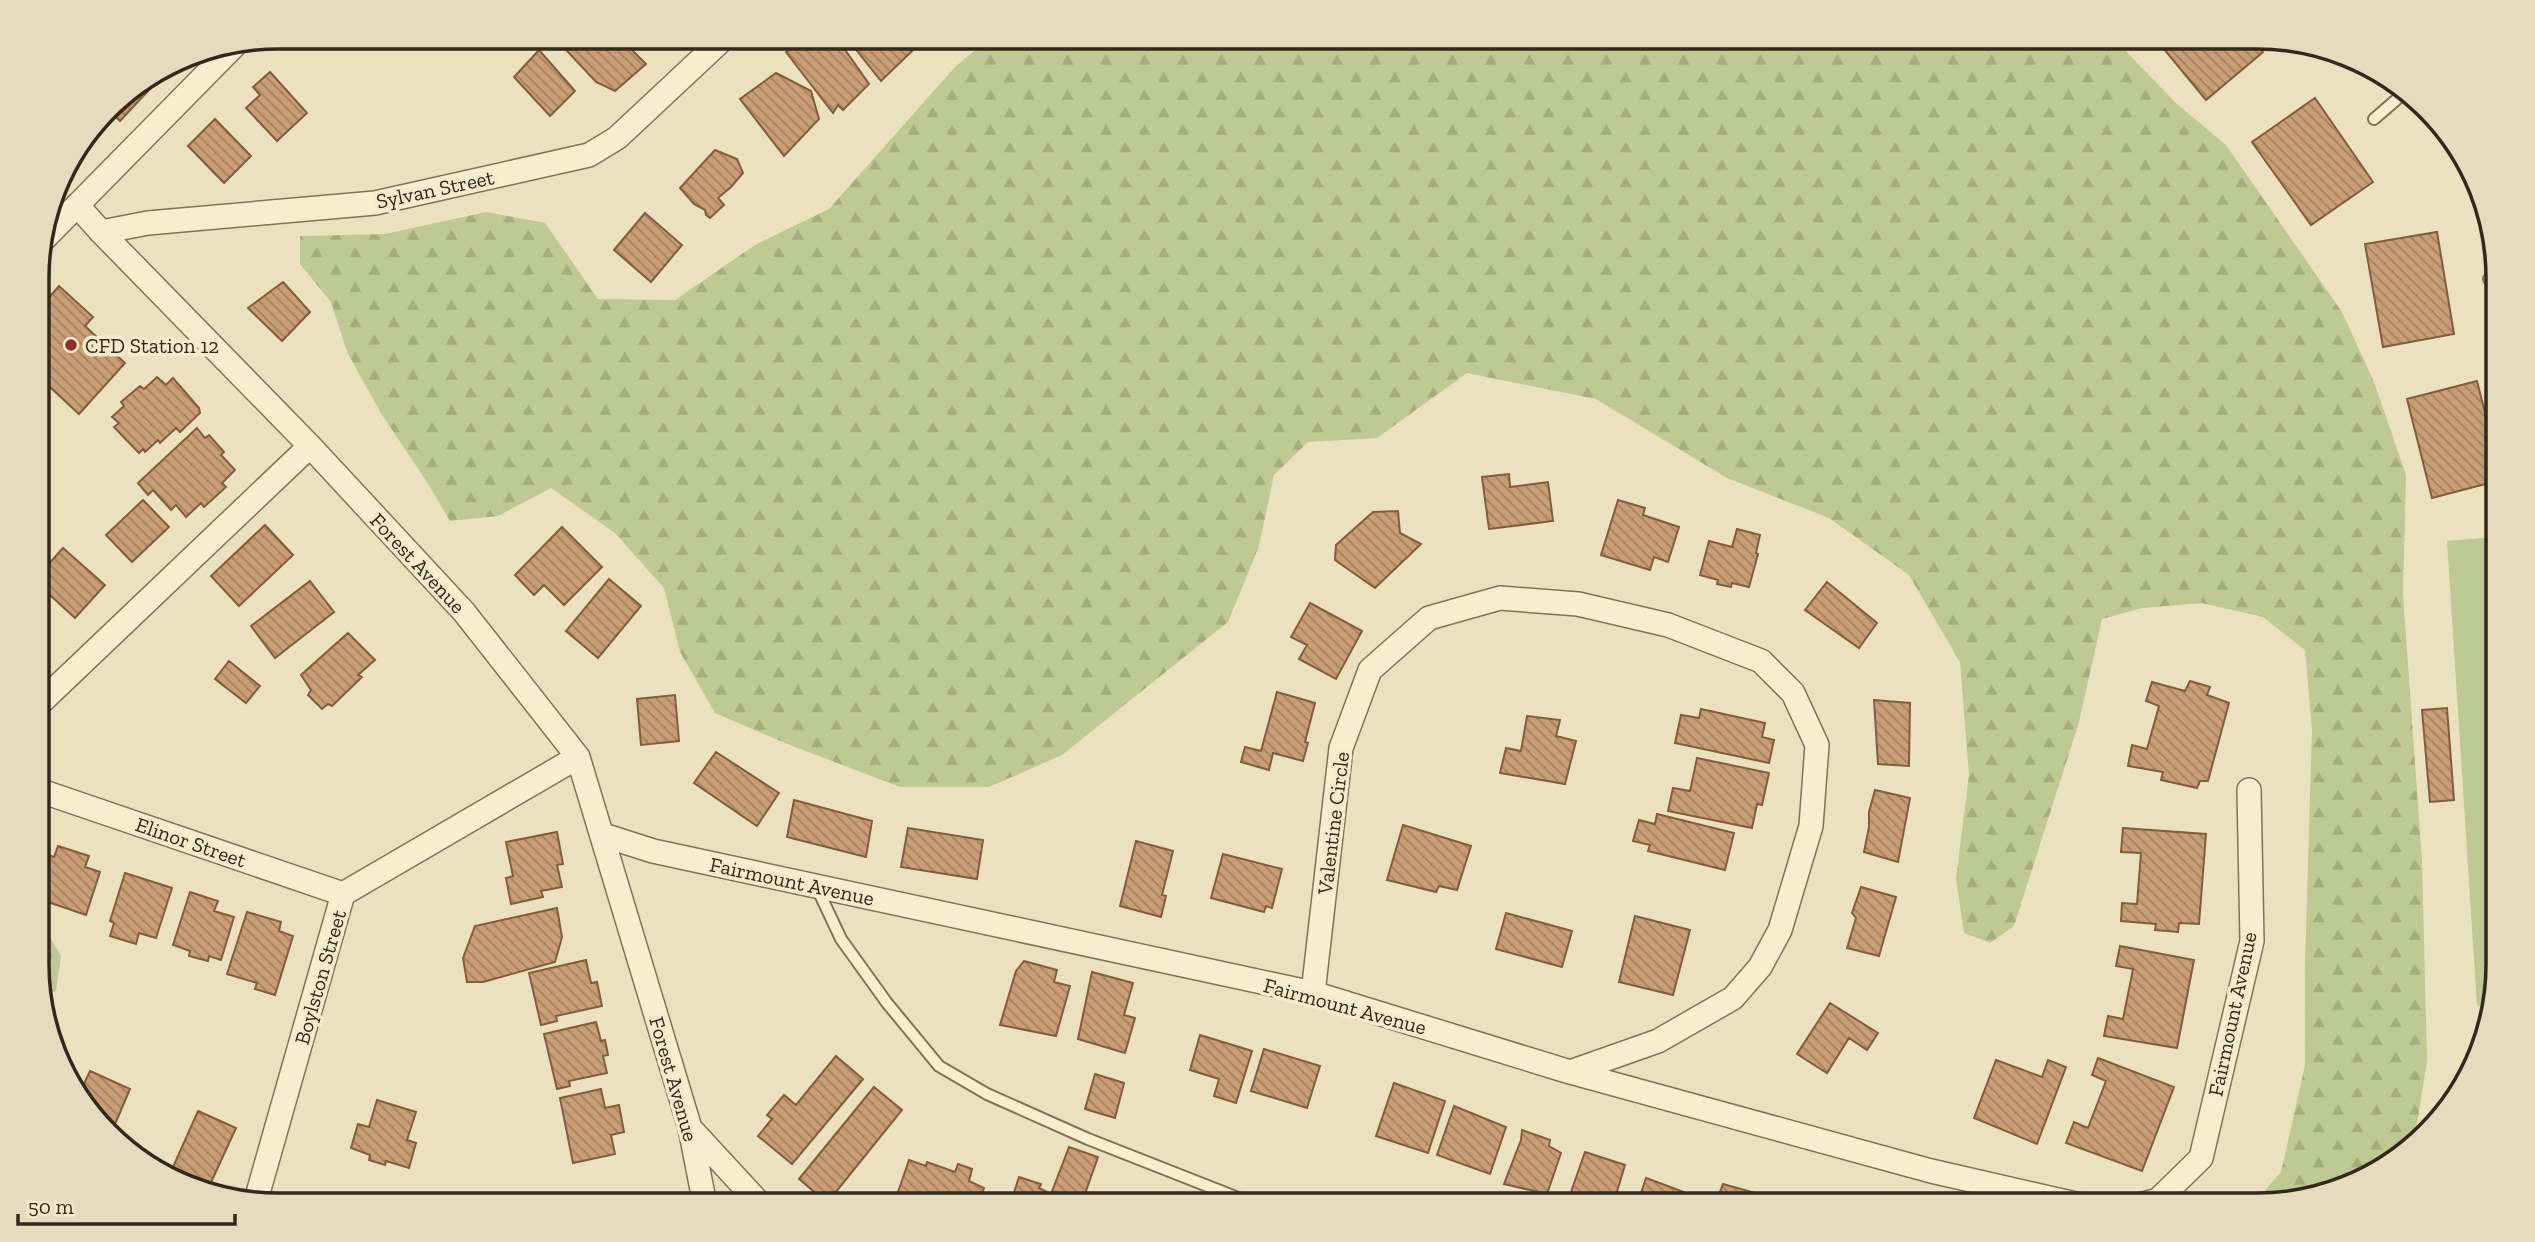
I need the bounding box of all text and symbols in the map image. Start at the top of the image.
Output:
street label: Sylvan Street [374,164,496,214]
place label: CFD Station 12 [85,333,219,358]
marker: CFD Station 12 [63,337,79,353]
street label: Forest Avenue [365,508,471,619]
street label: Valentine Circle [1312,750,1354,897]
street label: Elinor Street [132,811,250,873]
street label: Fairmount Avenue [707,851,877,911]
street label: Boylston Street [289,907,351,1047]
street label: Fairmount Avenue [2202,929,2262,1099]
street label: Fairmount Avenue [1261,972,1429,1040]
street label: Forest Avenue [644,1014,704,1144]
scale bar [18,1182,234,1226]
text: 50 m [28,1194,74,1219]

